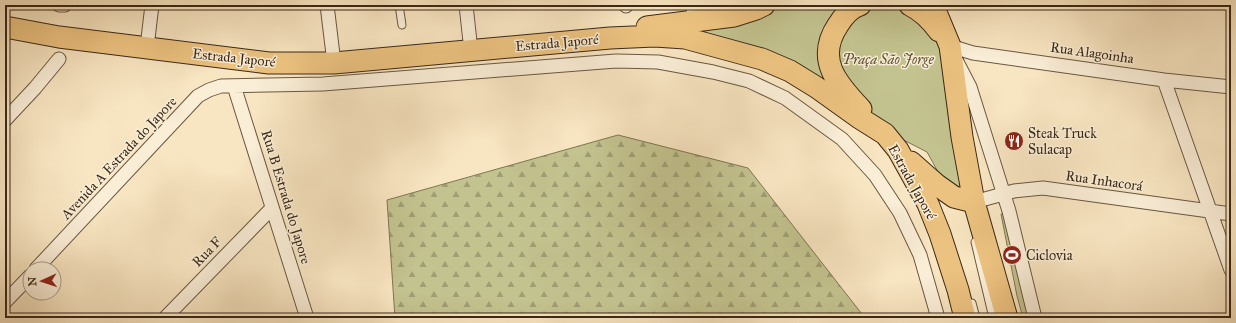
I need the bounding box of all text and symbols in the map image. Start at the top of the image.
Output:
street label: Estrada Japoré [515,31,600,56]
street label: Rua Alagoinha [1049,39,1135,67]
street label: Estrada Japoré [191,45,277,72]
park label: Praça São Jorge [842,51,934,68]
street label: Avenida A Estrada do Japore [57,93,181,224]
place label: Steak Truck Sulacap [1028,125,1097,158]
street label: Rua B Estrada do Japore [257,128,315,266]
restaurant icon: Steak Truck Sulacap [1003,130,1025,152]
street label: Estrada Japoré [883,141,940,223]
street label: Rua Inhacorá [1064,167,1144,195]
street label: Rua F [189,233,225,271]
sports icon: Ciclovia [1001,244,1023,266]
place label: Ciclovia [1026,247,1073,264]
north arrow [22,261,62,301]
text: N [26,276,39,287]

